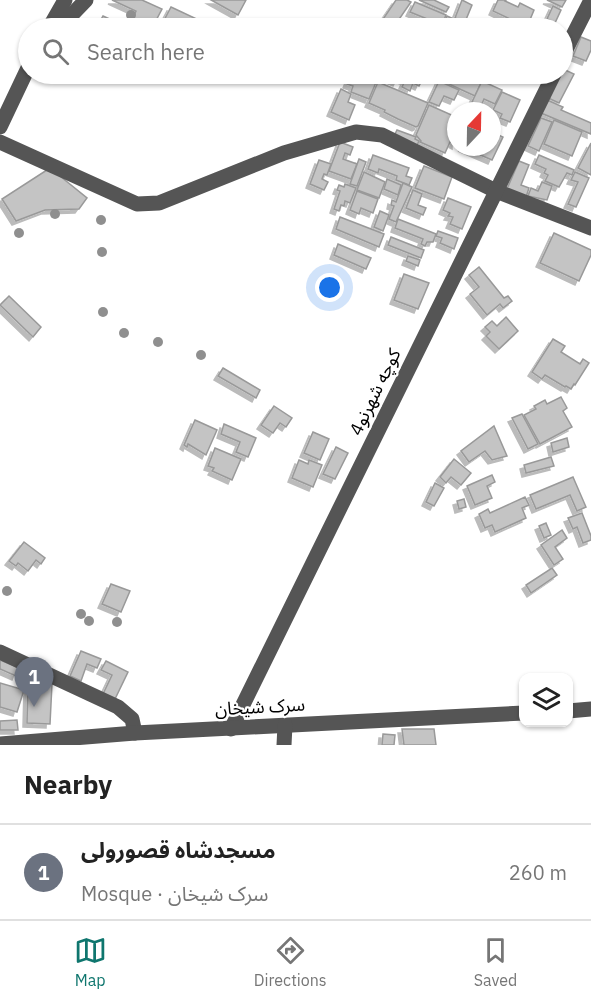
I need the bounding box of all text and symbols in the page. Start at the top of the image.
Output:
search box [18,18,573,84]
icon: search [39,35,72,68]
text: Search here [87,37,205,66]
north arrow [447,102,501,156]
your location [315,273,344,302]
street label: کوچه شهرنو4 [344,344,406,439]
pin: 1 [15,658,54,707]
map controls [519,673,573,727]
button: layers [519,673,573,727]
street label: سرک شیخان [214,693,306,720]
text: Nearby [24,767,112,801]
text: مسجدشاه قصورولی [81,835,275,864]
text: 1 [38,859,50,886]
text: 260 m [509,859,567,886]
text: Mosque · سرک شیخان [81,880,269,907]
tab: Map [74,934,107,990]
tab: Directions [254,934,327,990]
tab: Saved [474,934,517,990]

